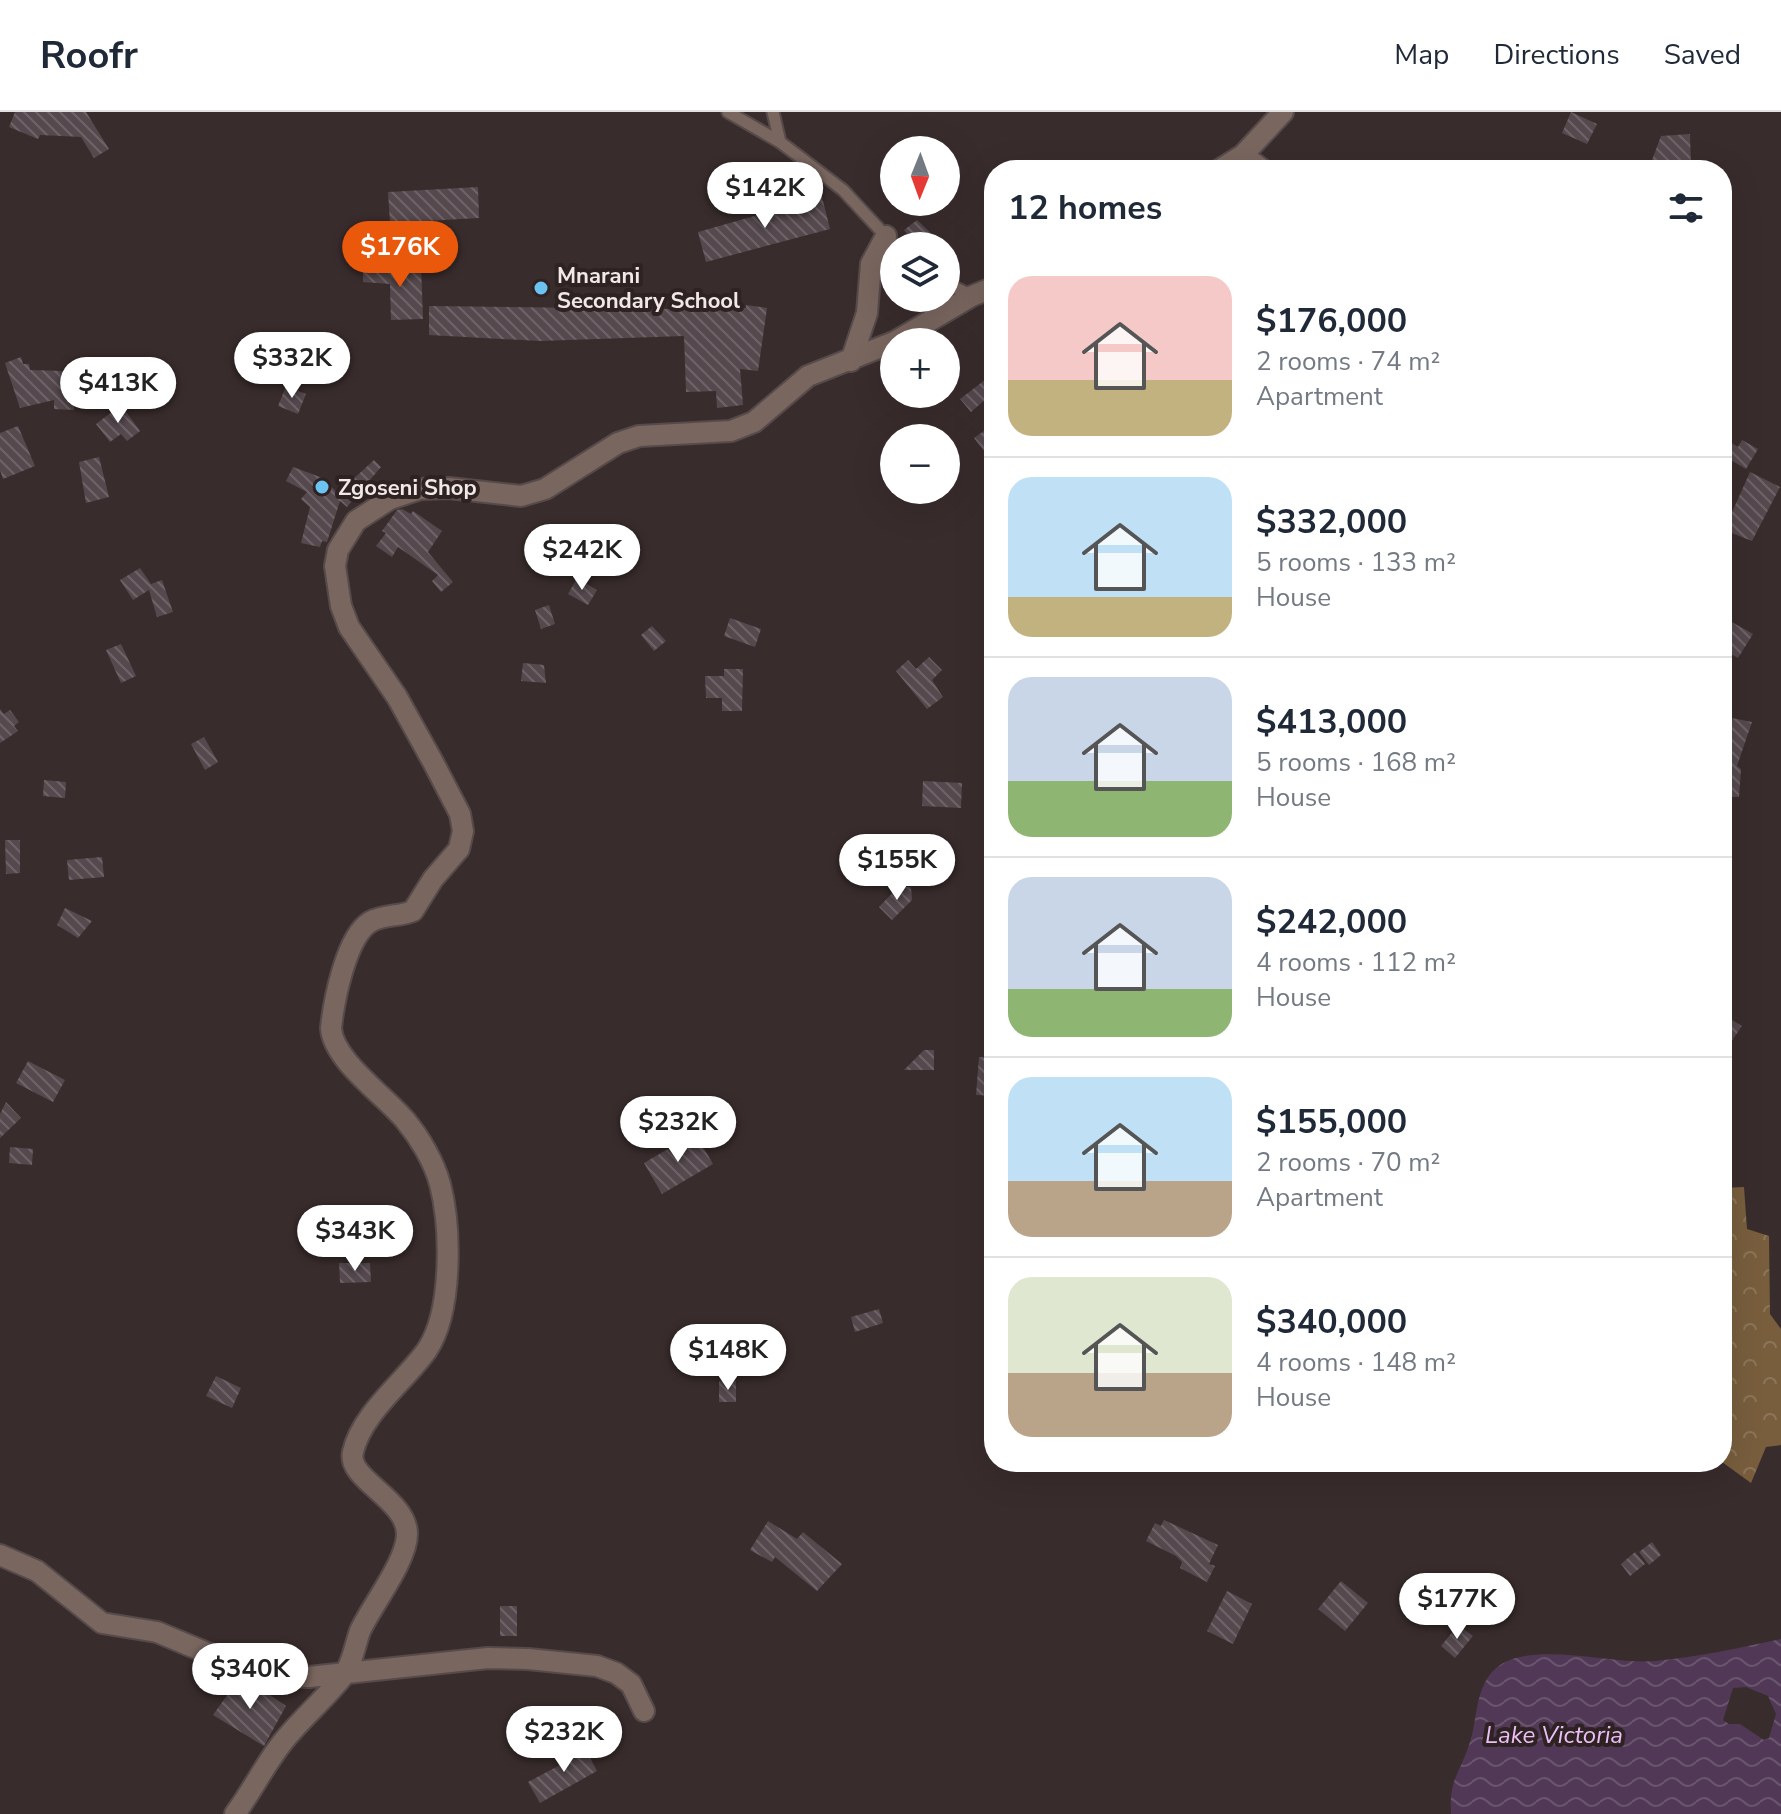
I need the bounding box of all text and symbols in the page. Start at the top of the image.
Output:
text: Roofr [40,30,138,81]
text: Map [1394,36,1449,74]
text: Directions [1493,36,1620,74]
text: Saved [1664,36,1741,74]
north arrow [880,136,960,216]
map controls [880,136,960,504]
pin: $142K [709,162,821,230]
text: $142K [725,170,805,205]
text: 12 homes [1008,185,1162,231]
icon: filters [1664,186,1708,230]
pin: $176K [344,221,456,289]
text: $176K [360,229,440,264]
button: layers [880,232,960,312]
place label: Mnarani Secondary School [557,261,740,316]
marker: Mnarani Secondary School [532,279,550,297]
text: $176,000 [1256,298,1407,344]
icon: home [1072,308,1168,404]
button: + [880,328,960,408]
pin: $332K [236,332,348,400]
text: $332K [252,340,332,375]
text: 2 rooms · 74 m² [1256,344,1440,379]
pin: $413K [62,357,174,425]
text: $413K [78,365,158,400]
text: Apartment [1256,379,1383,414]
button: − [880,424,960,504]
place label: Zgoseni Shop [338,473,477,503]
marker: Zgoseni Shop [313,478,331,496]
text: $332,000 [1256,499,1407,545]
icon: home [1072,509,1168,605]
pin: $242K [526,524,638,592]
text: $242K [542,532,622,567]
text: 5 rooms · 133 m² [1256,545,1456,580]
text: House [1256,580,1331,615]
text: $413,000 [1256,699,1407,745]
icon: home [1072,709,1168,805]
text: 5 rooms · 168 m² [1256,745,1456,780]
text: House [1256,780,1331,815]
pin: $155K [841,834,953,902]
text: $155K [857,842,937,877]
text: $242,000 [1256,899,1407,945]
icon: home [1072,909,1168,1005]
text: 4 rooms · 112 m² [1256,945,1456,980]
text: House [1256,980,1331,1015]
pin: $232K [622,1096,734,1164]
text: $155,000 [1256,1099,1407,1145]
text: $232K [638,1104,718,1139]
icon: home [1072,1109,1168,1205]
text: 2 rooms · 70 m² [1256,1145,1440,1180]
text: Apartment [1256,1180,1383,1215]
pin: $343K [299,1205,411,1273]
text: $343K [315,1213,395,1248]
text: $340,000 [1256,1299,1407,1345]
icon: home [1072,1309,1168,1405]
pin: $148K [672,1324,784,1392]
text: $148K [688,1332,768,1367]
text: 4 rooms · 148 m² [1256,1345,1456,1380]
text: House [1256,1380,1331,1415]
pin: $177K [1401,1573,1513,1641]
text: $177K [1417,1581,1497,1616]
pin: $340K [194,1643,306,1711]
text: $340K [210,1651,290,1686]
pin: $232K [508,1706,620,1774]
text: $232K [524,1714,604,1749]
water label: Lake Victoria [1485,1719,1623,1751]

